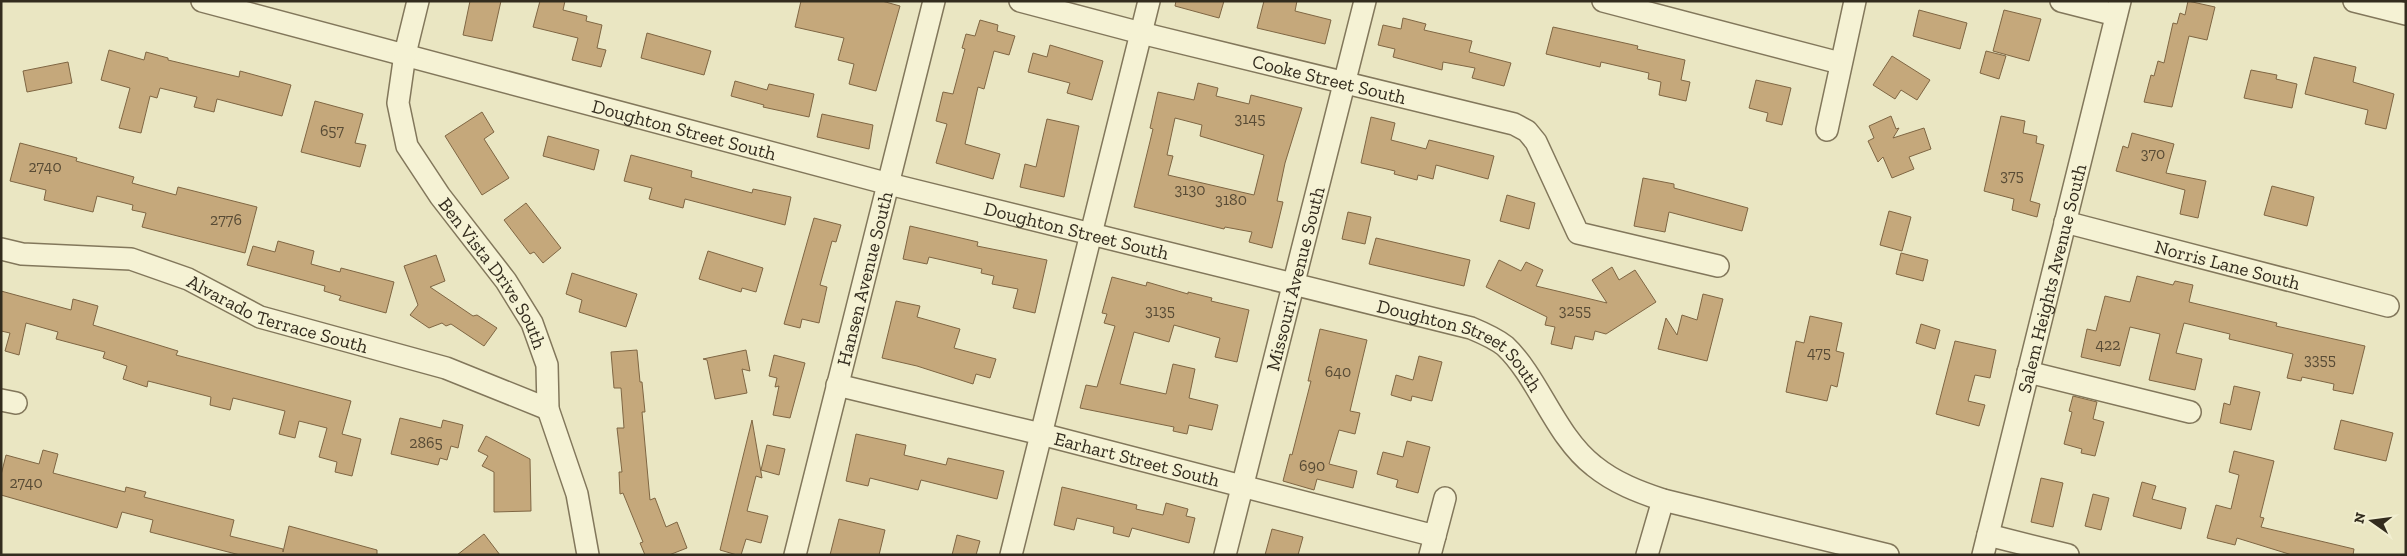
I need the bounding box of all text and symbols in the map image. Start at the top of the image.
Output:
street label: Cooke Street South [1250,50,1409,109]
street label: Doughton Street South [589,94,779,166]
house number: 3145 [1235,109,1265,128]
house number: 657 [320,121,345,140]
house number: 370 [2141,144,2165,163]
house number: 2740 [28,157,62,176]
street label: Salem Heights Avenue South [2012,161,2091,395]
house number: 375 [2000,166,2024,185]
house number: 3130 [1174,180,1206,199]
street label: Missouri Avenue South [1261,184,1330,373]
street label: Hansen Avenue South [832,189,898,368]
house number: 3180 [1215,190,1247,209]
street label: Ben Vista Drive South [433,193,551,352]
street label: Doughton Street South [981,197,1171,265]
house number: 2776 [210,210,242,229]
street label: Norris Lane South [2152,235,2303,295]
street label: Alvarado Terrace South [183,270,371,358]
street label: Doughton Street South [1375,294,1547,396]
house number: 3135 [1145,301,1175,320]
house number: 3255 [1559,301,1591,320]
house number: 422 [2095,335,2121,354]
house number: 475 [1807,343,1831,362]
house number: 3355 [2304,350,2336,369]
house number: 640 [1325,362,1351,381]
street label: Earhart Street South [1052,427,1223,492]
house number: 2865 [409,433,443,452]
house number: 690 [1299,456,1325,475]
house number: 2740 [9,473,43,492]
north arrow [2347,496,2397,546]
text: N [2350,510,2369,525]

